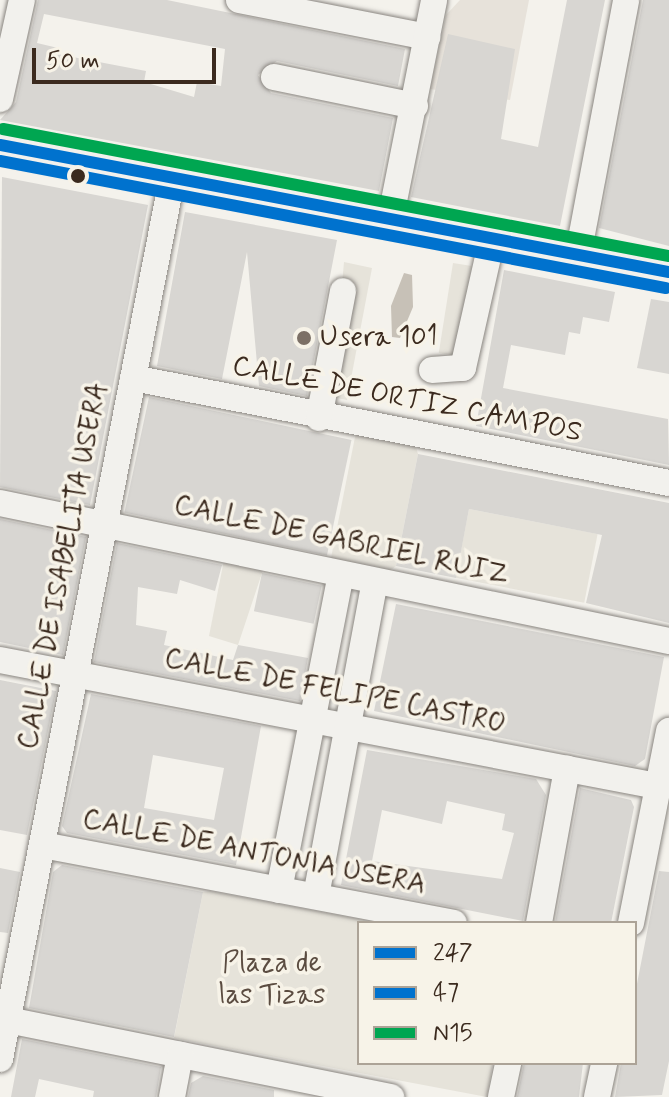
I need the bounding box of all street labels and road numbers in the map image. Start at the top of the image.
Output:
street label: CALLE DE ORTIZ CAMPOS [230,350,584,450]
street label: CALLE DE ISABELITA USERA [11,377,117,755]
street label: CALLE DE GABRIEL RUIZ [172,489,510,593]
street label: CALLE DE FELIPE CASTRO [160,642,510,742]
street label: CALLE DE ANTONIA USERA [78,803,430,903]

